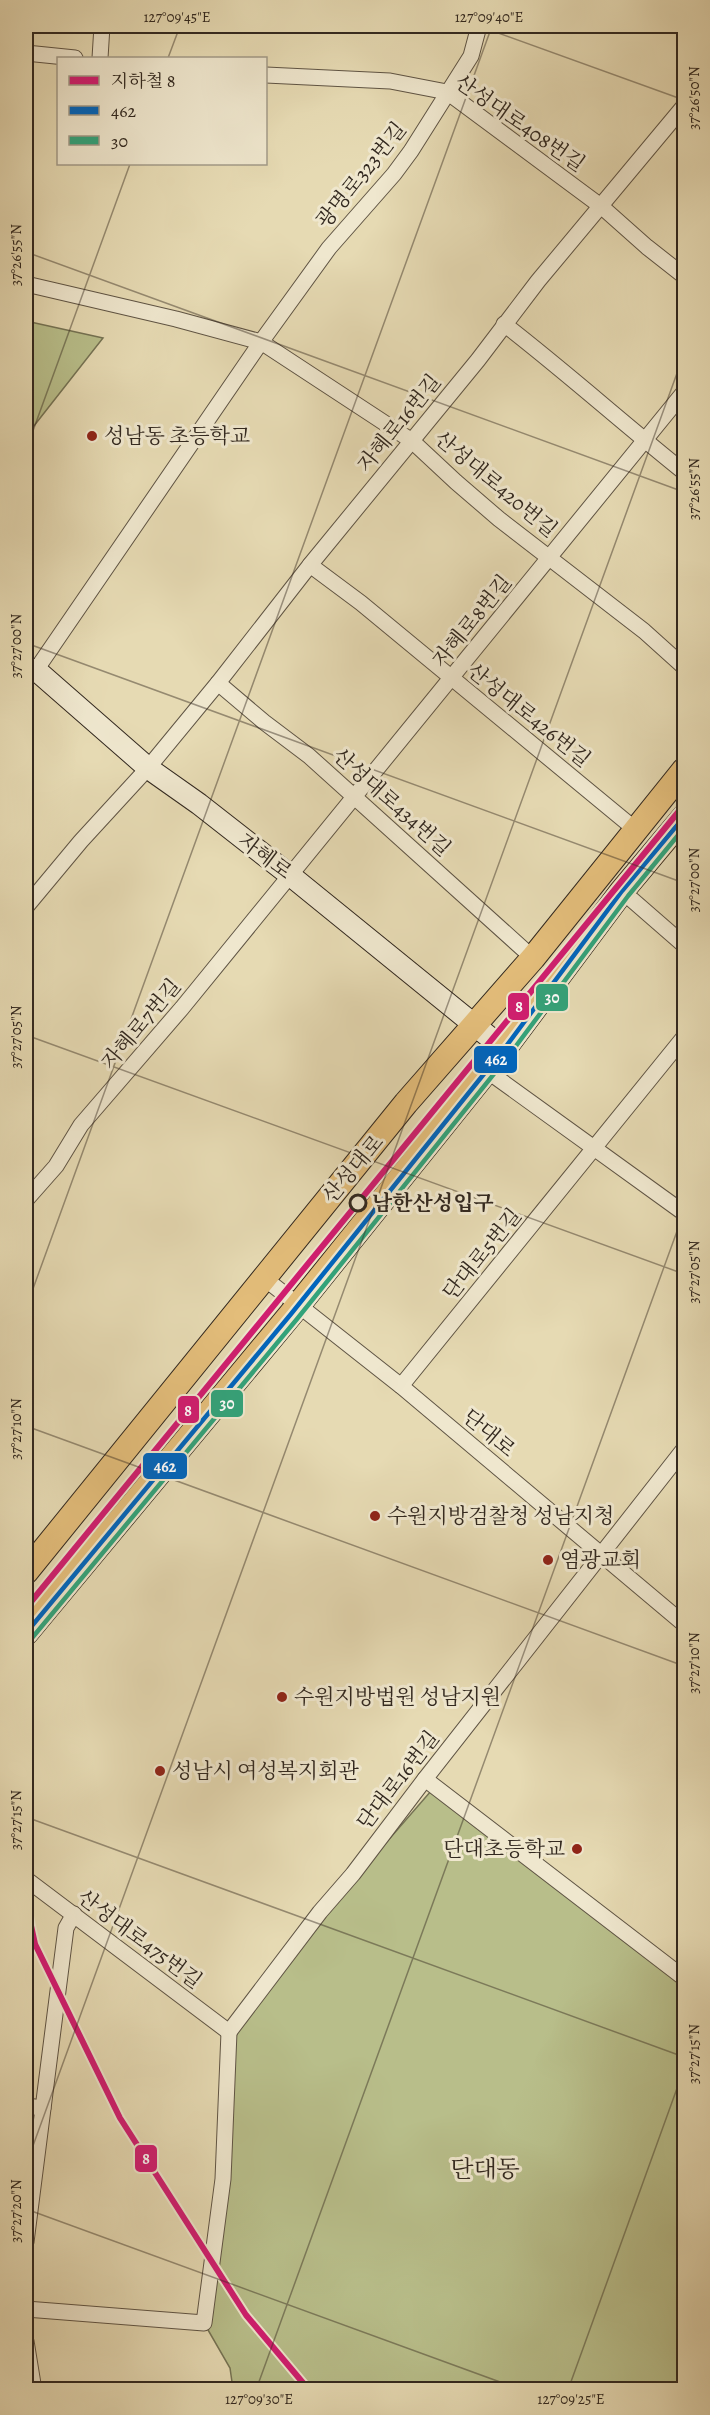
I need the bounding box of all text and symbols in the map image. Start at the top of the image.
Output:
text: 127°09'45"E [143,7,211,27]
text: 127°09'40"E [455,7,523,27]
legend [57,57,267,165]
text: 37°26'50"N [684,66,704,130]
street label: 산성대로408번길 [449,68,591,178]
text: 지하철 8 [111,69,175,93]
text: 462 [111,99,136,123]
street label: 광명로323번길 [310,116,412,234]
text: 30 [111,129,128,153]
text: 37°26'55"N [6,224,26,286]
street label: 자혜로16번길 [351,368,447,478]
place label: 성남동 초등학교 [104,422,250,450]
street label: 산성대로420번길 [429,424,563,544]
marker: 성남동 초등학교 [85,429,99,443]
text: 37°26'55"N [684,458,704,520]
street label: 자혜로8번길 [426,569,518,673]
text: 37°27'00"N [6,614,26,678]
street label: 산성대로426번길 [462,657,596,773]
street label: 산성대로434번길 [327,742,457,862]
street label: 자혜로 [232,827,298,885]
text: 37°27'00"N [684,848,704,912]
street label: 자혜로7번길 [95,973,187,1075]
line badge: 30 [535,983,569,1012]
text: 30 [545,987,559,1009]
line badge: 8 [507,992,530,1021]
text: 8 [515,996,523,1018]
text: 37°27'05"N [6,1005,26,1068]
line badge: 462 [473,1045,518,1074]
text: 462 [485,1049,508,1071]
street label: 산성대로 [316,1129,390,1209]
place label: 남한산성입구 [372,1189,494,1217]
marker: 남한산성입구 [349,1194,367,1212]
street label: 단대로5번길 [436,1202,528,1306]
text: 37°27'05"N [684,1240,704,1303]
line badge: 30 [210,1389,244,1418]
text: 30 [220,1393,234,1415]
line badge: 8 [177,1395,200,1424]
text: 37°27'10"N [6,1398,26,1460]
text: 8 [184,1400,192,1422]
street label: 단대로 [457,1403,521,1463]
line badge: 462 [142,1452,188,1480]
text: 462 [154,1456,177,1478]
place label: 수원지방검찰청 성남지청 [387,1502,614,1530]
marker: 수원지방검찰청 성남지청 [368,1509,382,1523]
place label: 염광교회 [560,1546,641,1574]
marker: 염광교회 [541,1553,555,1567]
text: 37°27'10"N [684,1632,704,1694]
place label: 수원지방법원 성남지원 [294,1683,501,1711]
marker: 수원지방법원 성남지원 [275,1690,289,1704]
street label: 단대로16번길 [351,1725,445,1835]
place label: 성남시 여성복지회관 [172,1757,359,1785]
marker: 성남시 여성복지회관 [153,1764,167,1778]
text: 37°27'15"N [6,1790,26,1850]
place label: 단대초등학교 [443,1835,565,1863]
marker: 단대초등학교 [570,1842,584,1856]
street label: 산성대로475번길 [72,1883,208,1995]
text: 37°27'15"N [684,2024,704,2084]
line badge: 8 [134,2144,158,2173]
text: 8 [142,2148,150,2170]
district label: 단대동 [450,2153,520,2185]
text: 37°27'20"N [6,2179,26,2243]
text: 127°09'30"E [225,2389,293,2409]
text: 127°09'25"E [537,2389,605,2409]

